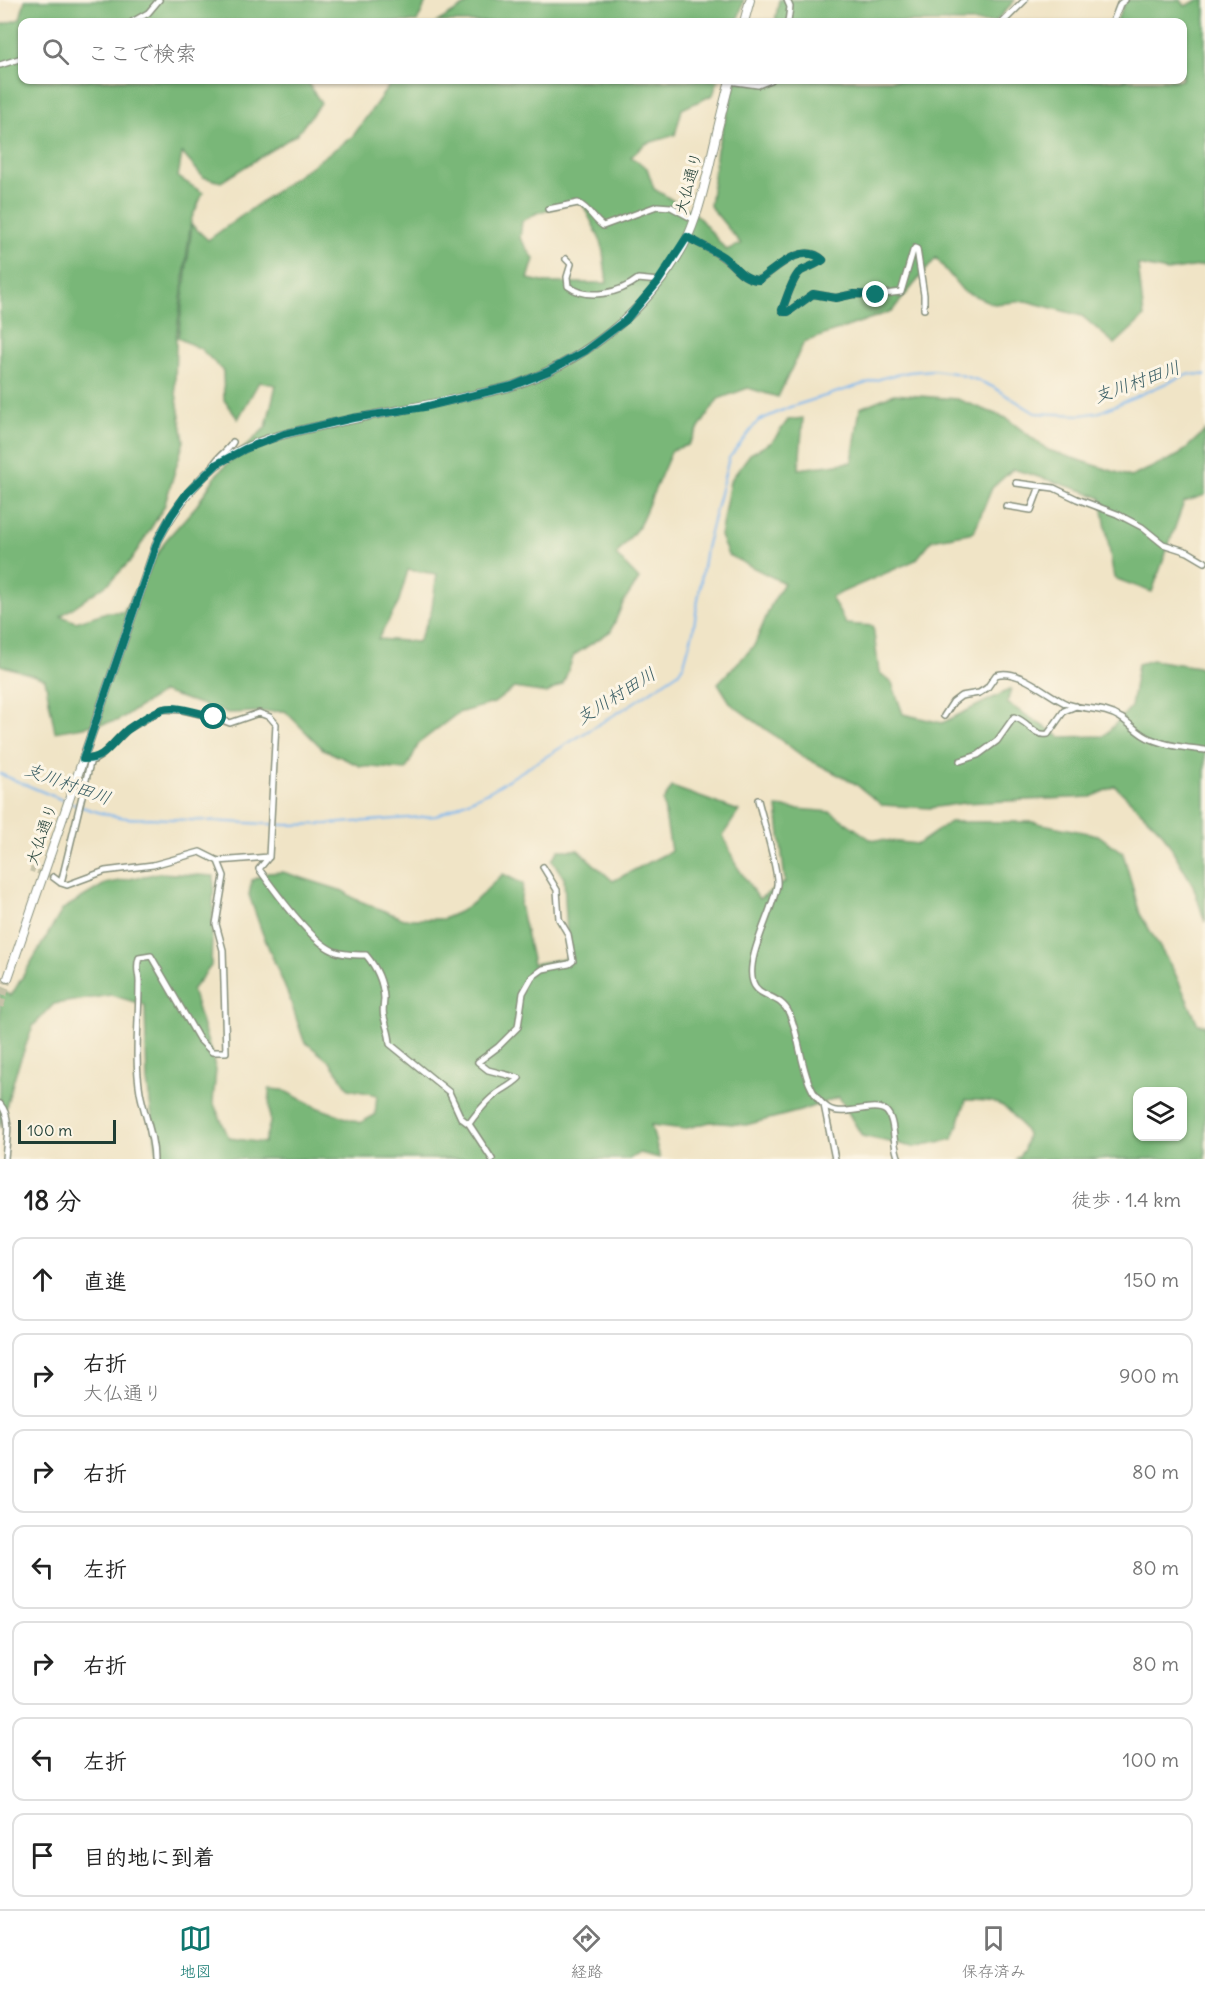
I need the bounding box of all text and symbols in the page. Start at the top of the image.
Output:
search box [18,18,1187,84]
icon: search [39,35,72,68]
text: ここで検索 [87,39,197,67]
street label: 大仏通り [670,149,706,217]
route end [862,281,888,307]
water label: 支川村田川 [1091,355,1183,408]
water label: 支川村田川 [571,662,660,729]
route start [200,703,226,729]
water label: 支川村田川 [22,757,114,810]
street label: 大仏通り [21,800,61,868]
map controls [1133,1087,1187,1141]
button: layers [1133,1087,1187,1141]
scale bar [18,1117,116,1144]
text: 100 m [27,1120,72,1140]
text: 18 分 [24,1184,82,1217]
text: 徒歩 · 1.4 km [1071,1187,1181,1212]
icon: ahead [26,1263,59,1296]
text: 直進 [83,1267,127,1295]
text: 150 m [1124,1267,1179,1292]
text: 右折 [83,1349,127,1377]
icon: right [26,1359,59,1392]
text: 900 m [1119,1363,1179,1388]
text: 大仏通り [83,1380,163,1405]
icon: right [26,1455,59,1488]
text: 右折 [83,1459,127,1487]
text: 80 m [1132,1459,1179,1484]
icon: left [26,1551,59,1584]
text: 左折 [83,1555,127,1583]
text: 80 m [1132,1555,1179,1580]
icon: right [26,1647,59,1680]
text: 右折 [83,1651,127,1679]
text: 80 m [1132,1651,1179,1676]
icon: left [26,1743,59,1776]
text: 左折 [83,1747,127,1775]
text: 100 m [1122,1747,1179,1772]
icon: arrive [26,1839,59,1872]
text: 目的地に到着 [83,1843,215,1871]
tab: 地図 [179,1922,212,1982]
tab: 経路 [570,1922,603,1982]
tab: 保存済み [962,1922,1026,1982]

